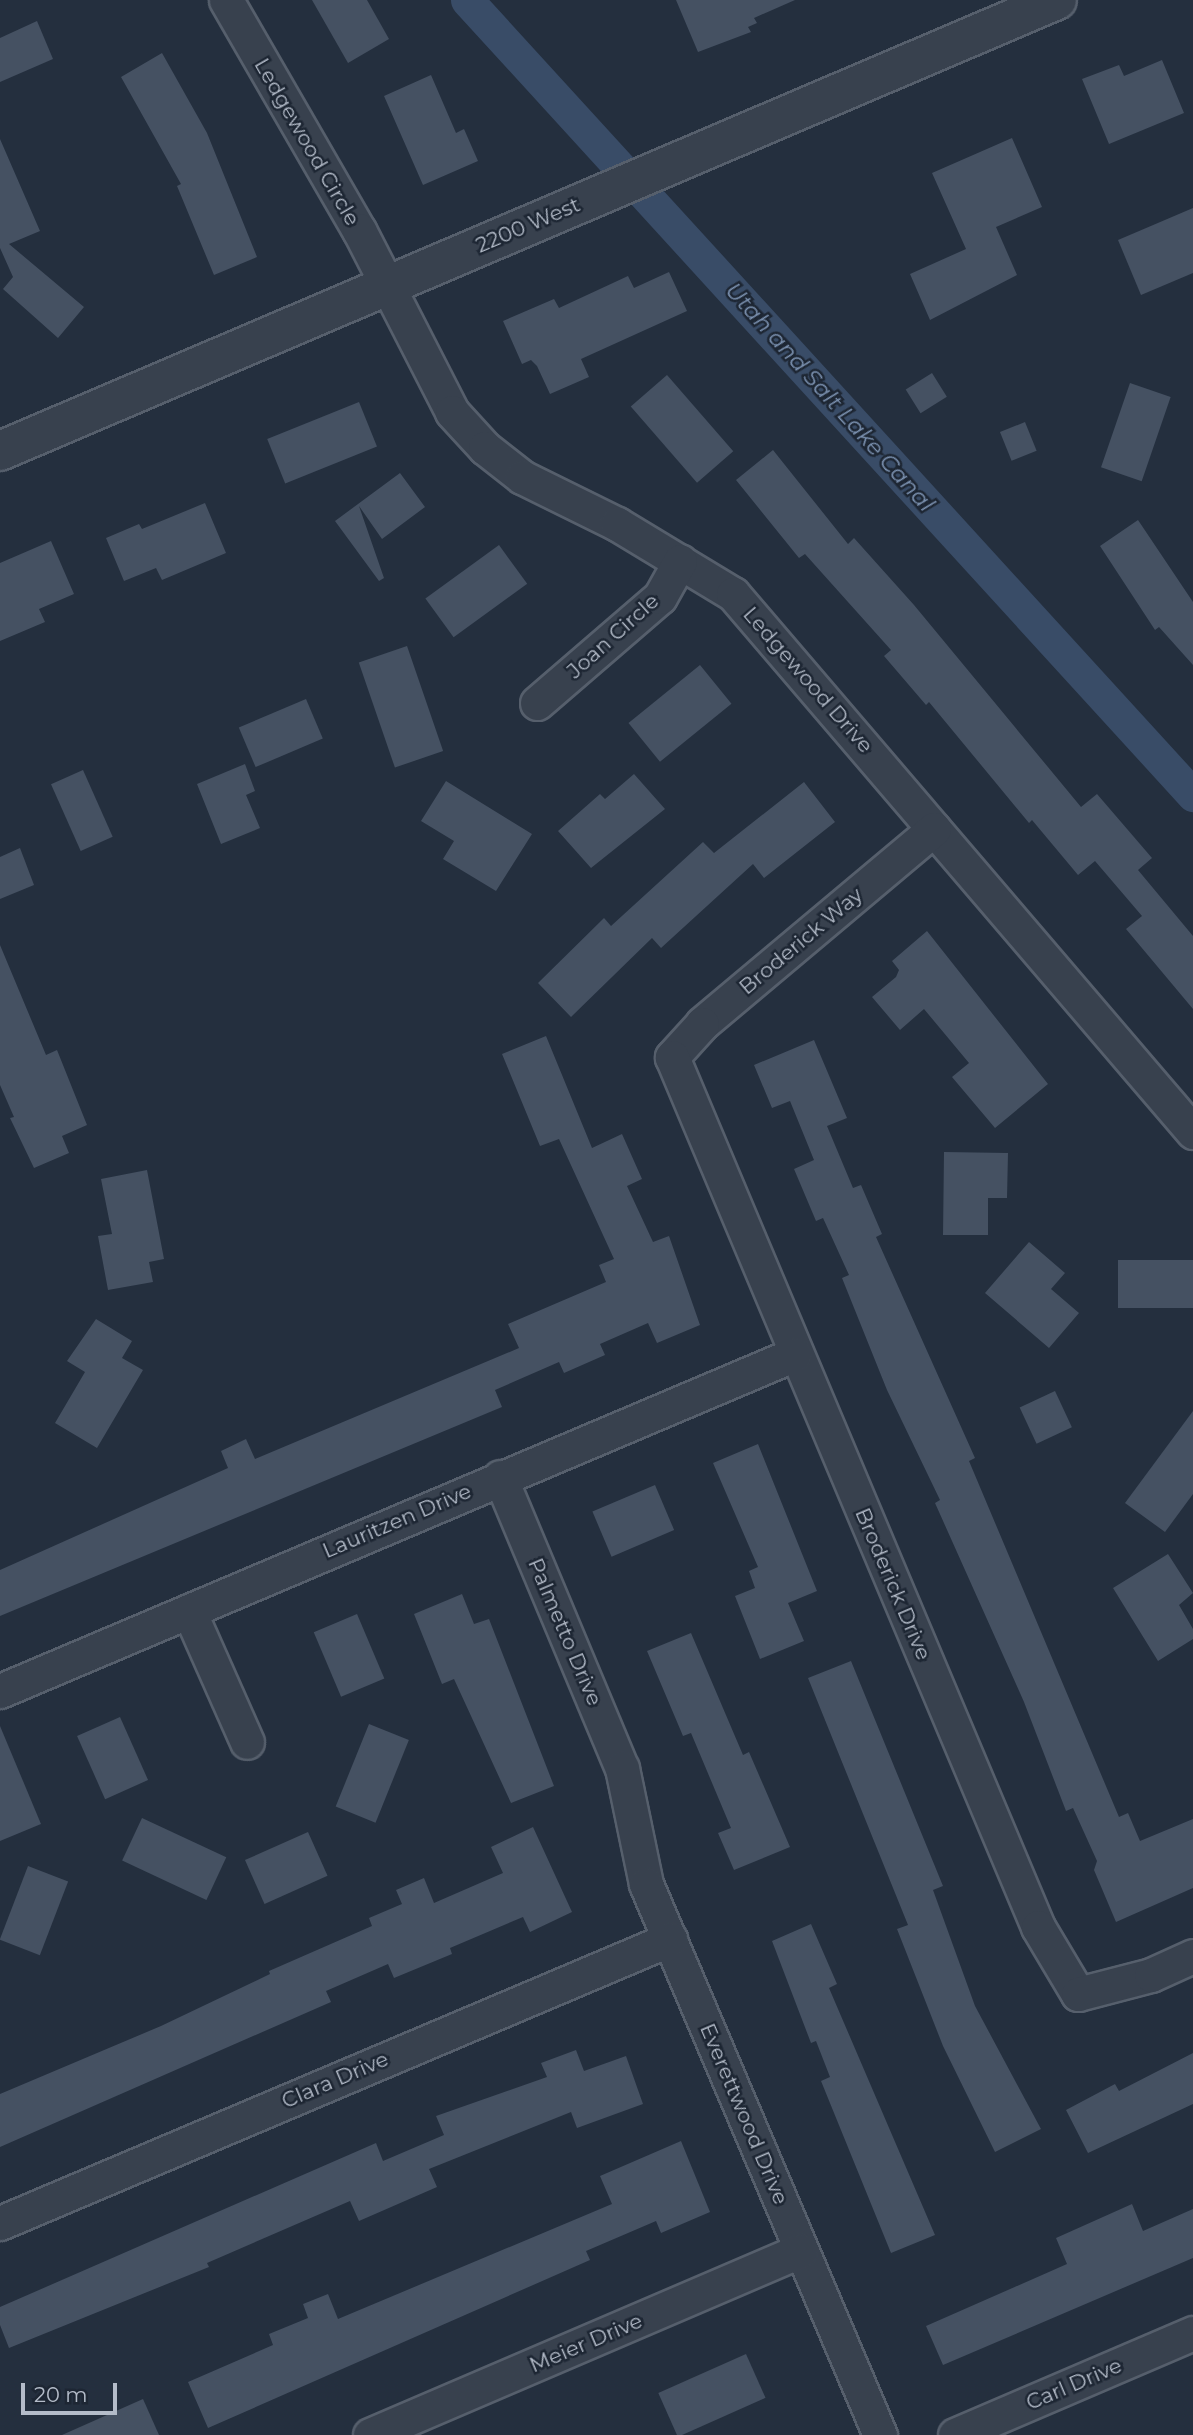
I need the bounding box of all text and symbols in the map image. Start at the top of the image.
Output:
street label: Ledgewood Circle [249,54,365,230]
street label: 2200 West [472,192,584,258]
water label: Utah and Salt Lake Canal [720,277,940,517]
street label: Joan Circle [562,588,664,684]
street label: Ledgewood Drive [738,602,878,758]
street label: Broderick Way [734,882,868,1000]
street label: Lauritzen Drive [319,1478,475,1564]
street label: Broderick Drive [850,1504,936,1664]
street label: Palmetto Drive [523,1554,607,1710]
street label: Everettwood Drive [694,2020,794,2208]
street label: Clara Drive [278,2046,392,2114]
street label: Meier Drive [526,2308,646,2378]
street label: Carl Drive [1022,2353,1126,2415]
scale bar [24,2368,121,2412]
text: 20 m [34,2382,88,2407]

